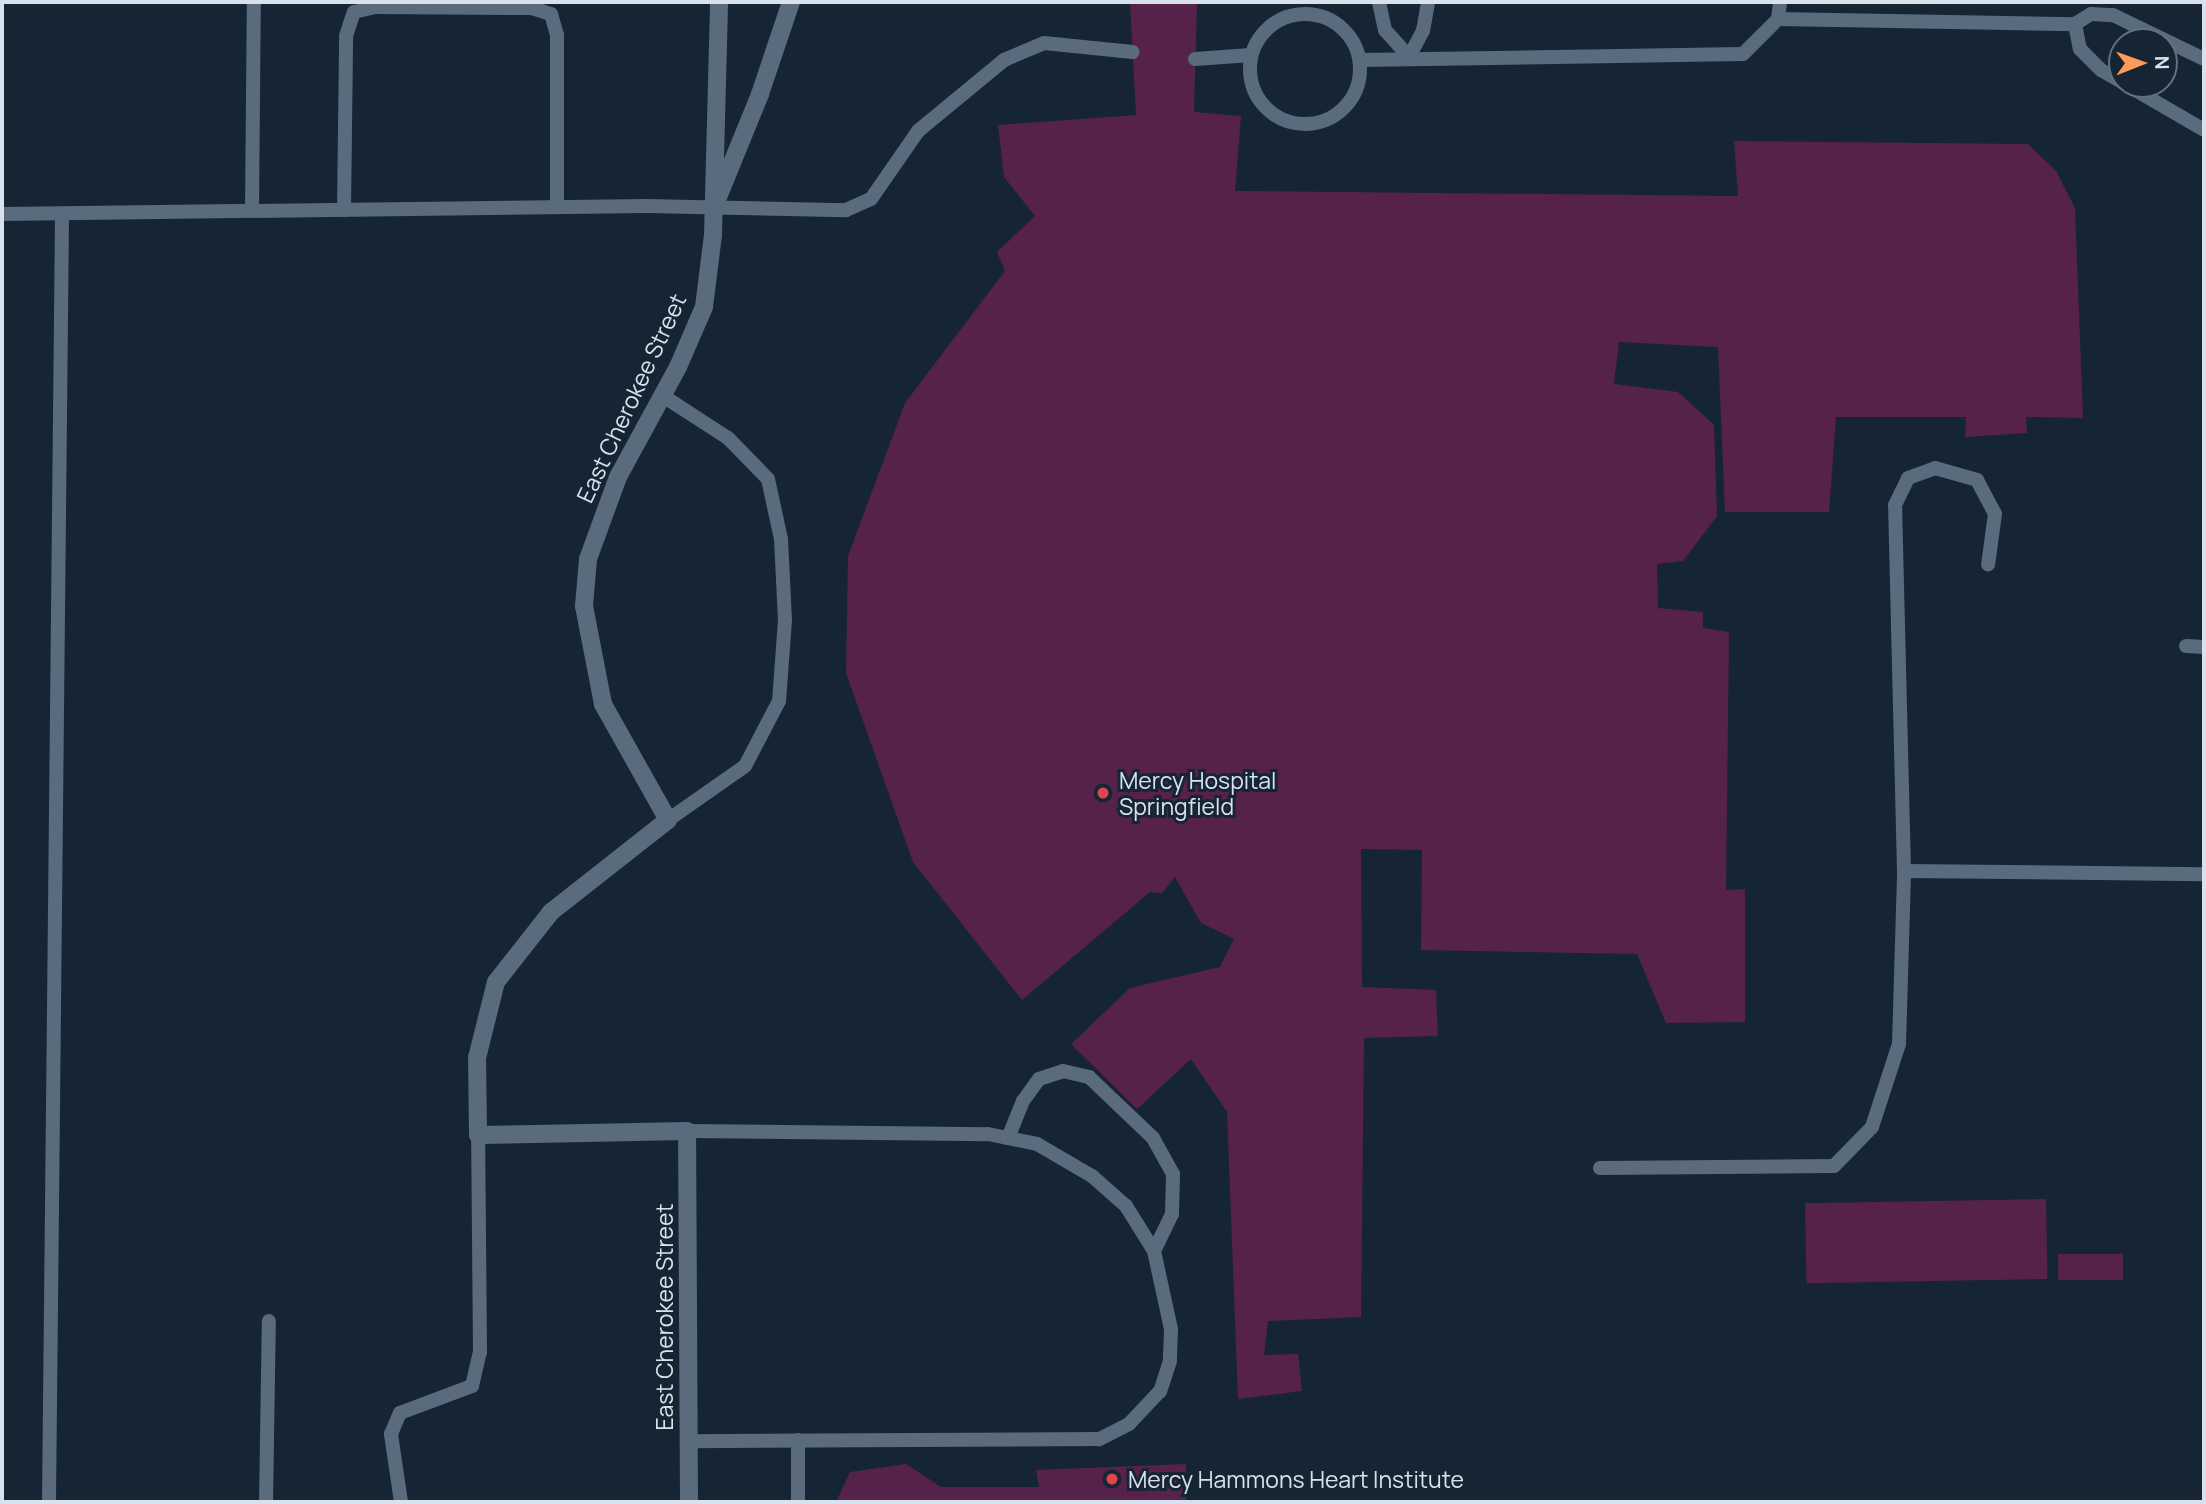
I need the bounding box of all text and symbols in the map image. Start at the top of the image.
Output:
north arrow [2108,28,2178,98]
text: N [2149,56,2175,70]
street label: East Cherokee Street [570,289,692,507]
place label: Mercy Hospital Springfield [1119,766,1276,820]
marker: Mercy Hospital Springfield [1093,783,1113,803]
street label: East Cherokee Street [650,1203,678,1431]
place label: Mercy Hammons Heart Institute [1128,1465,1464,1493]
marker: Mercy Hammons Heart Institute [1102,1469,1122,1489]

